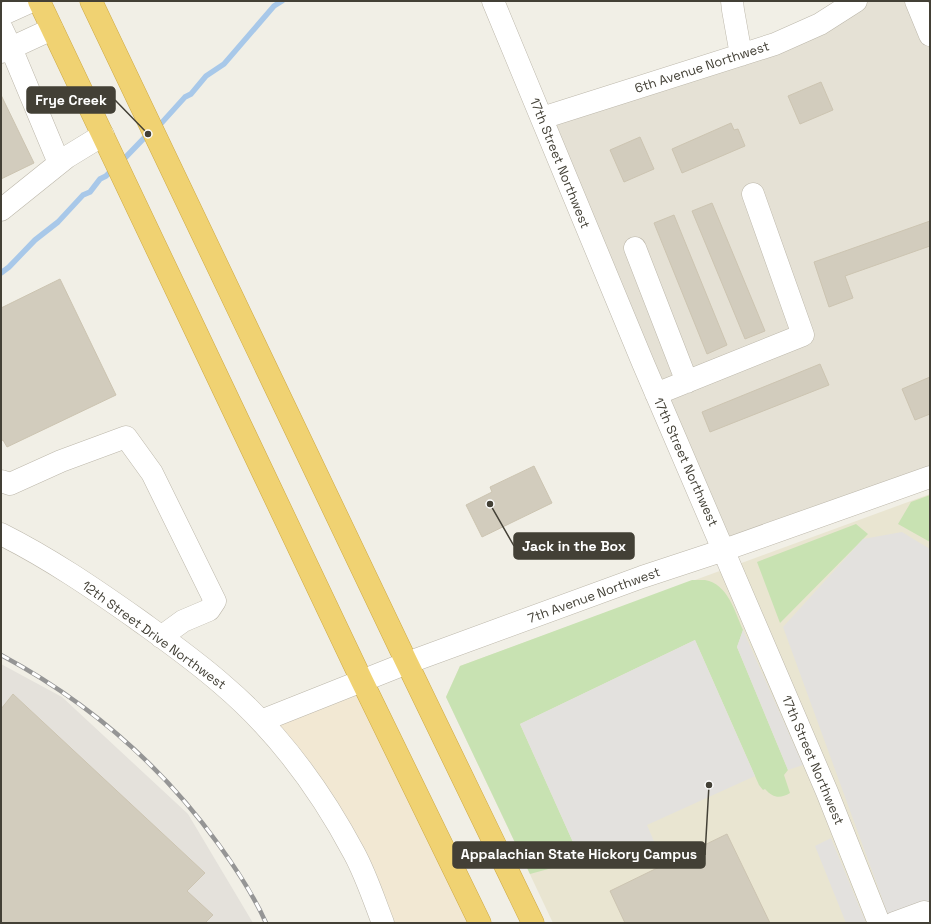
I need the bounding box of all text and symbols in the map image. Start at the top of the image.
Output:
street label: 6th Avenue Northwest [633,37,771,97]
callout: Frye Creek [27,87,115,113]
text: Frye Creek [35,91,107,109]
street label: 17th Street Northwest [526,95,594,231]
street label: 17th Street Northwest [650,395,722,529]
callout: Jack in the Box [514,533,634,559]
text: Jack in the Box [522,537,626,555]
street label: 7th Avenue Northwest [525,563,663,627]
street label: 12th Street Drive Northwest [79,577,229,693]
street label: 17th Street Northwest [778,693,848,827]
callout: Appalachian State Hickory Campus [453,842,705,868]
text: Appalachian State Hickory Campus [461,845,697,863]

